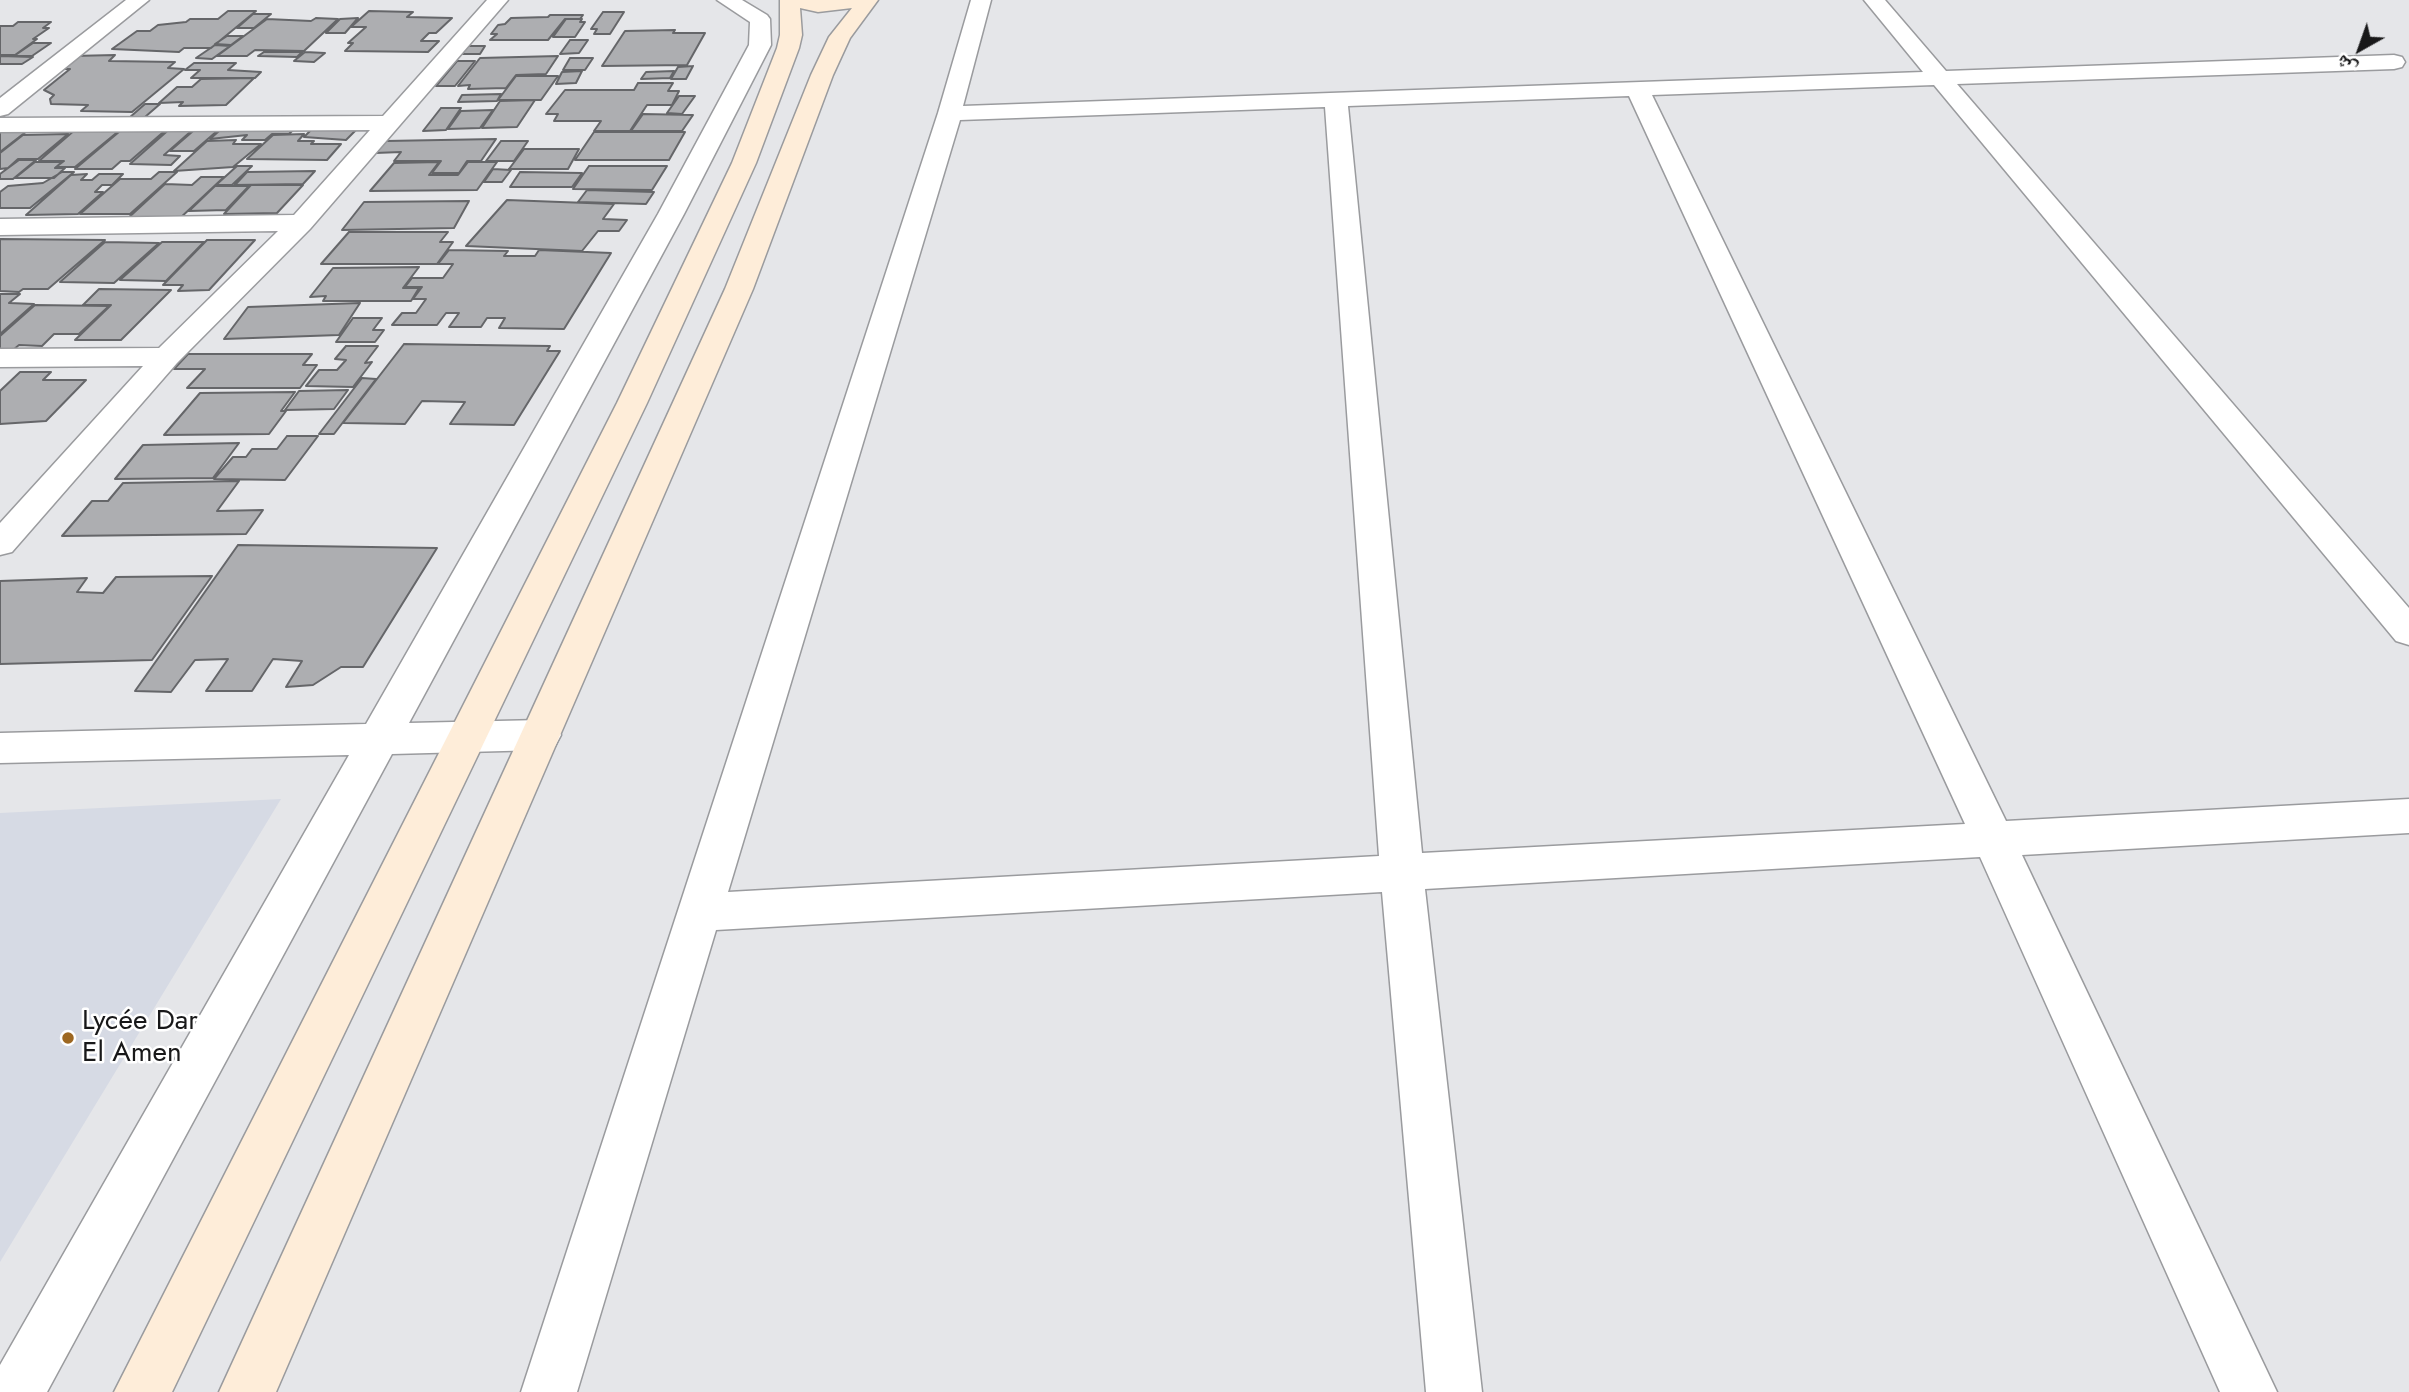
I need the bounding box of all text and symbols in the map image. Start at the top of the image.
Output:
north arrow [2325,14,2395,84]
text: ش [2330,49,2363,82]
place label: Lycée Dar El Amen [82,1005,198,1071]
marker: Lycée Dar El Amen [60,1030,76,1046]

